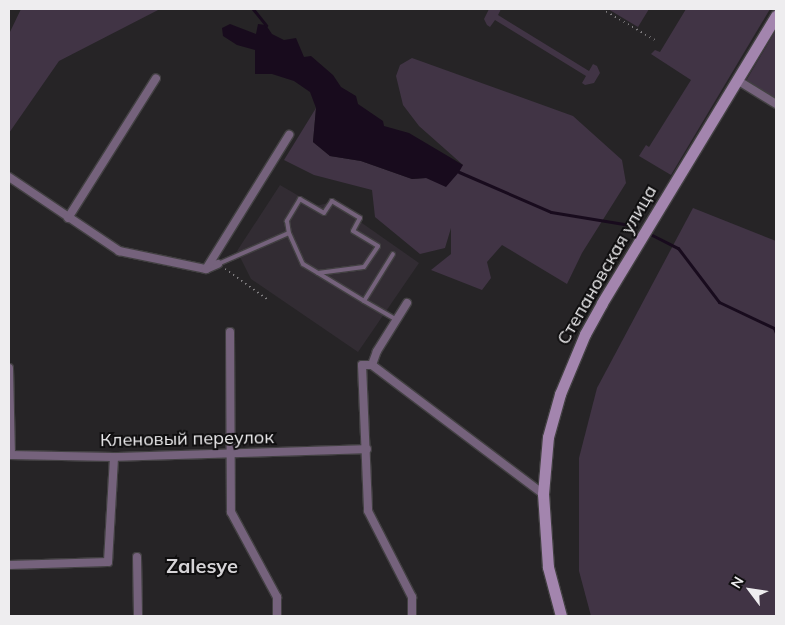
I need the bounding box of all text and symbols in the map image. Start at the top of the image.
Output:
street label: Степановская улица [553,182,661,348]
street label: Кленовый переулок [100,427,274,451]
district label: Zalesye [166,553,238,577]
north arrow [725,565,775,615]
text: N [727,573,748,591]

